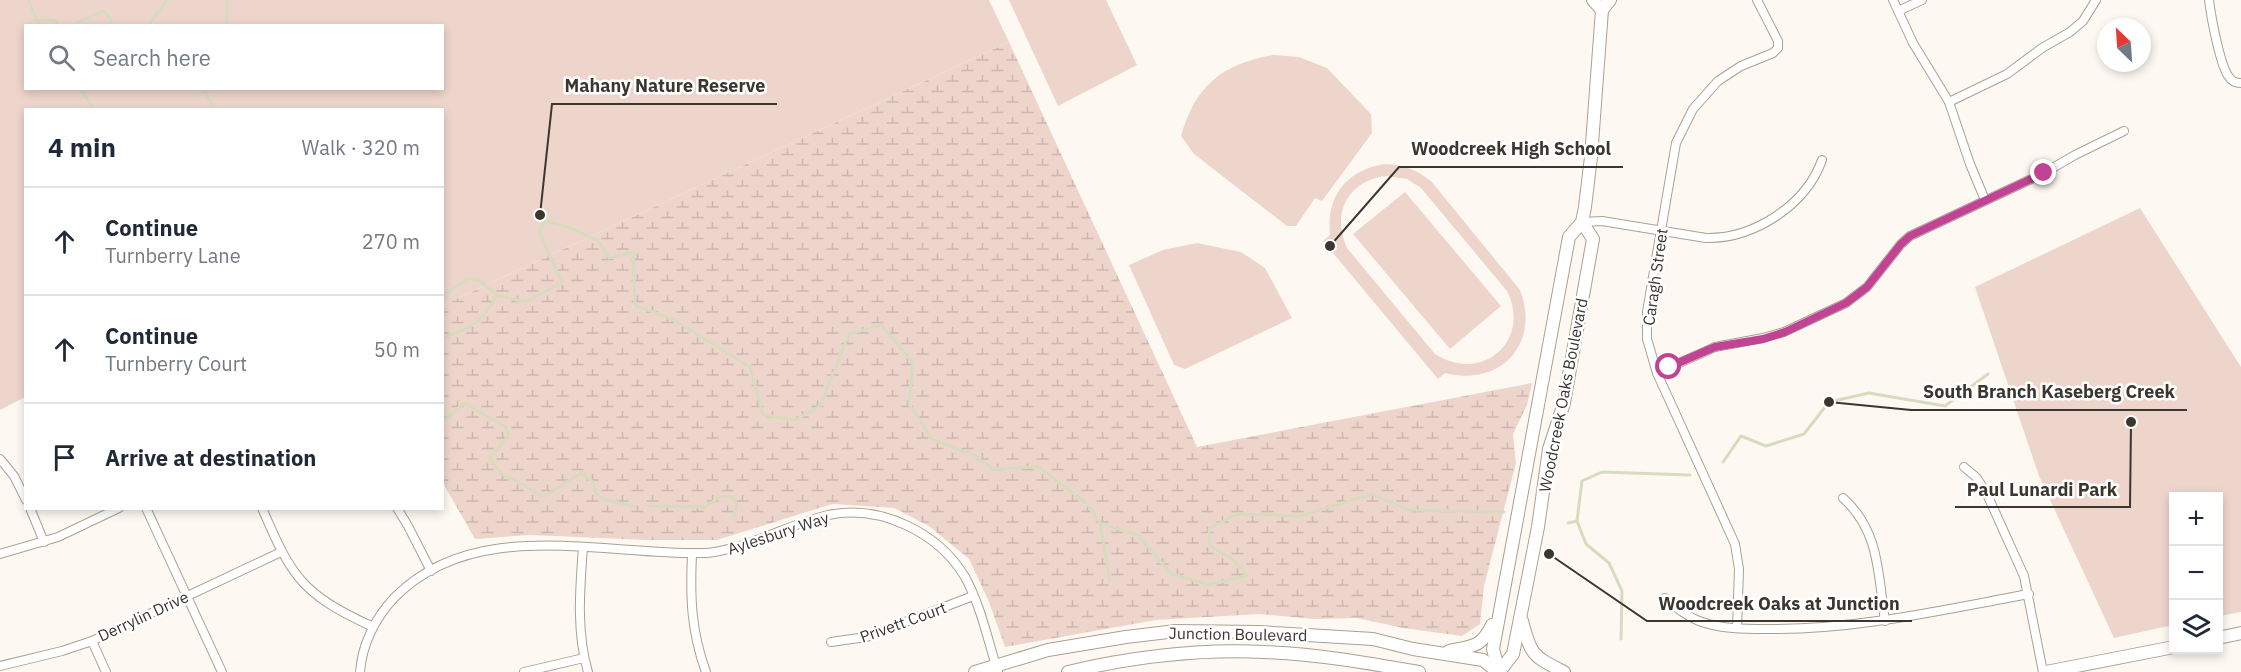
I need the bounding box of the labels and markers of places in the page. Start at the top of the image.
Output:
callout: Mahany Nature Reserve [552,68,777,104]
callout: Woodcreek High School [1399,131,1623,167]
callout: South Branch Kaseberg Creek [1911,374,2187,410]
callout: Paul Lunardi Park [1955,471,2130,507]
callout: Woodcreek Oaks at Junction [1647,585,1912,621]

